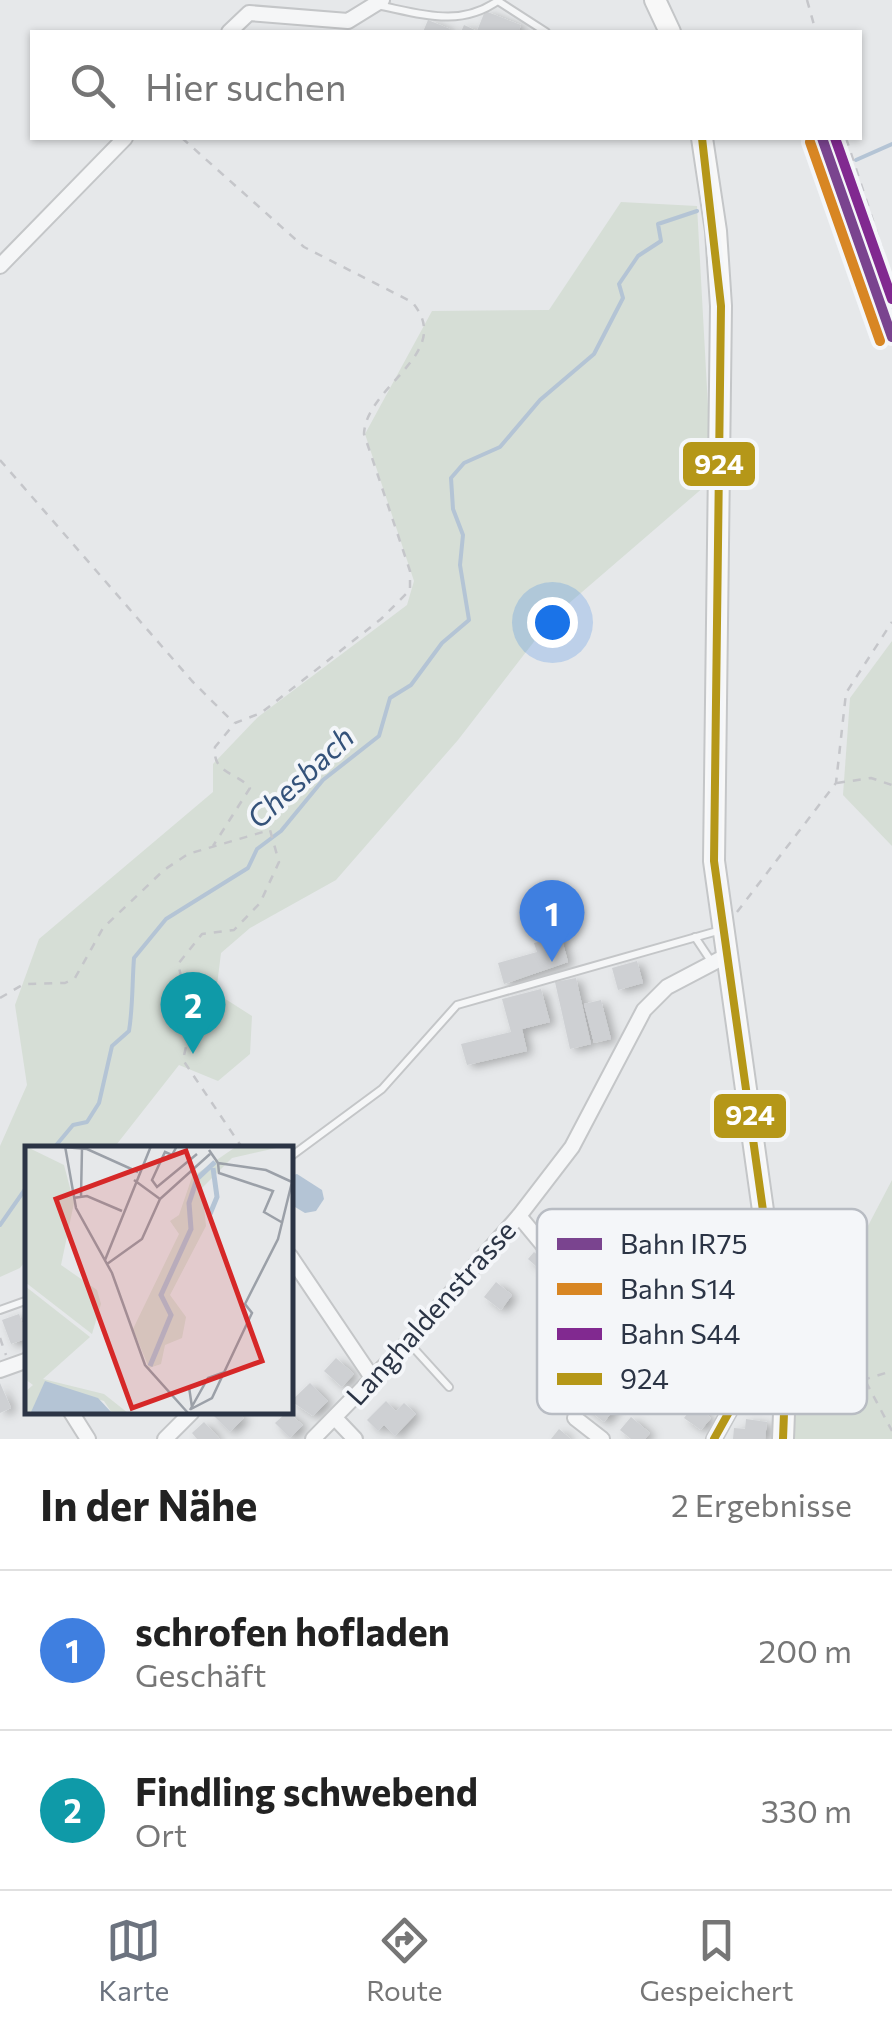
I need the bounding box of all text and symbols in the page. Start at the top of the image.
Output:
search box [30,30,862,140]
icon: search [65,58,120,113]
text: Hier suchen [145,62,347,109]
line badge: 924 [681,440,757,488]
text: 924 [694,446,744,480]
your location [527,597,578,648]
water label: Chesbach [238,717,360,835]
pin: 1 [520,880,584,962]
pin: 2 [160,972,226,1054]
line badge: 924 [712,1092,788,1140]
text: 924 [725,1097,775,1131]
inset map [25,1146,292,1414]
legend [537,1209,867,1414]
street label: Langhaldenstrasse [338,1213,522,1412]
text: Bahn IR75 [620,1226,748,1260]
text: Bahn S14 [620,1271,736,1305]
text: Bahn S44 [620,1316,740,1350]
text: 924 [620,1361,669,1395]
text: In der Nähe [40,1478,257,1530]
text: 2 Ergebnisse [671,1484,852,1524]
text: schrofen hofladen [135,1607,450,1654]
text: 1 [65,1630,80,1670]
text: 200 m [759,1630,852,1670]
text: Geschäft [135,1654,266,1694]
text: Findling schwebend [135,1767,478,1814]
text: 2 [63,1790,82,1830]
text: 330 m [761,1790,852,1830]
text: Ort [135,1814,187,1854]
tab: Karte [99,1913,169,2007]
tab: Route [366,1913,443,2007]
tab: Gespeichert [640,1913,793,2007]

